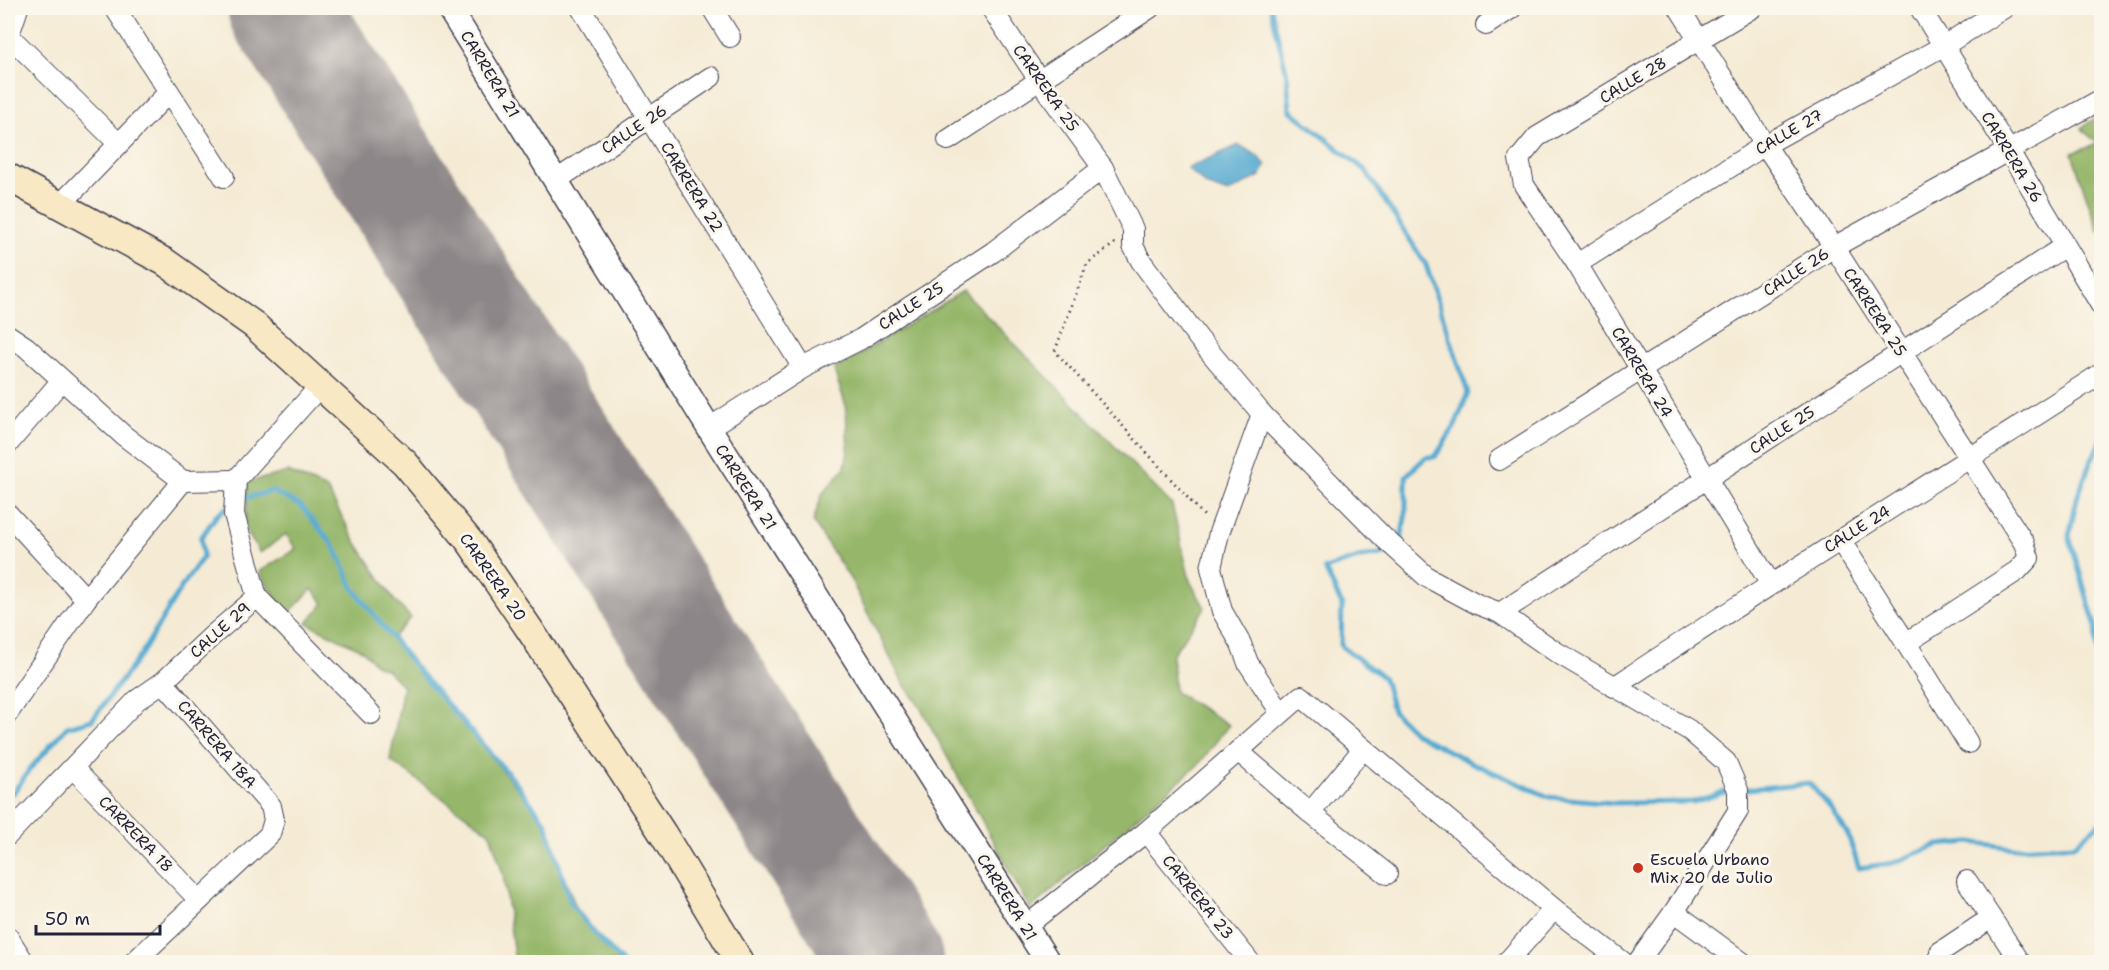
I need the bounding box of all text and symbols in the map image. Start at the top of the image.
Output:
street label: CARRERA 21 [456,27,524,121]
street label: CARRERA 25 [1008,40,1084,136]
street label: CALLE 28 [1595,52,1671,108]
street label: CALLE 26 [597,99,671,159]
street label: CALLE 27 [1752,104,1826,160]
street label: CARRERA 26 [1977,108,2047,206]
street label: CARRERA 22 [656,138,728,236]
street label: CALLE 26 [1759,243,1833,301]
street label: CARRERA 25 [1838,264,1912,360]
street label: CALLE 25 [874,277,948,335]
street label: CARRERA 24 [1607,323,1677,421]
street label: CALLE 25 [1745,401,1819,459]
street label: CARRERA 21 [710,440,782,534]
street label: CALLE 24 [1820,500,1894,558]
street label: CARRERA 20 [455,529,531,625]
street label: CALLE 29 [185,597,255,663]
street label: CARRERA 18A [173,695,261,793]
street label: CARRERA 18 [94,791,178,877]
place label: Escuela Urbano Mix 20 de Julio [1650,849,1773,888]
street label: CARRERA 21 [972,850,1042,944]
street label: CARRERA 23 [1158,850,1238,944]
marker: Escuela Urbano Mix 20 de Julio [1631,861,1645,875]
scale bar [36,898,160,936]
text: 50 m [45,907,90,931]

